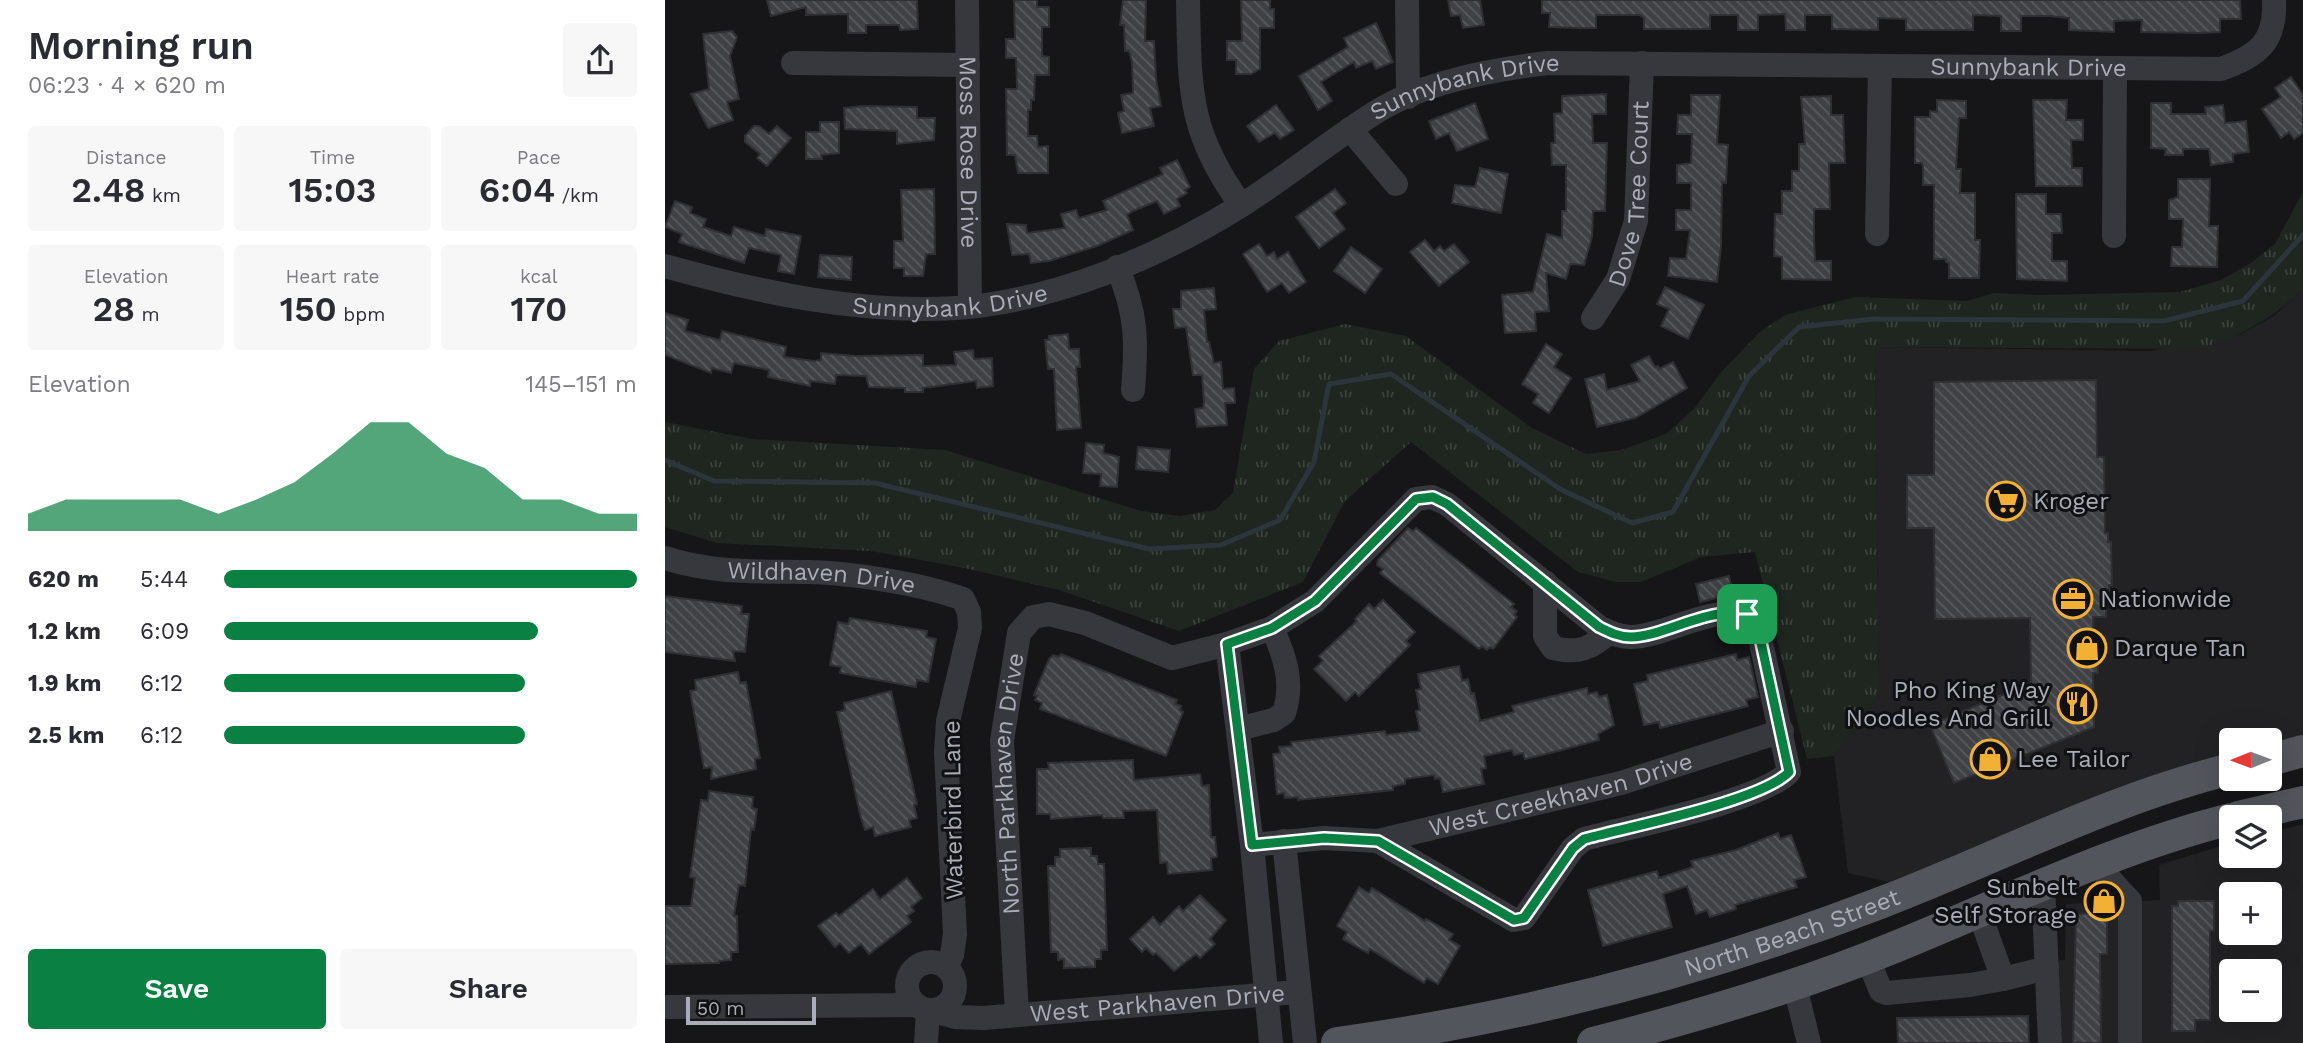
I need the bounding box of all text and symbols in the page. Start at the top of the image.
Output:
button: share [563,23,637,97]
text: Morning run [28,24,254,68]
street label: Sunnybank Drive [1365,49,1560,126]
street label: Sunnybank Drive [1930,52,2127,82]
street label: Moss Rose Drive [954,56,983,248]
text: 06:23 · 4 × 620 m [28,72,226,99]
street label: Dove Tree Court [1602,100,1655,290]
text: Distance [86,146,167,169]
text: Time [310,146,355,169]
text: Pace [517,146,561,169]
text: 2.48 [71,169,146,211]
text: 15:03 [289,169,376,211]
text: 6:04 [479,169,555,211]
text: km [146,184,181,207]
text: /km [555,184,599,207]
text: Elevation [84,265,169,288]
text: Heart rate [286,265,379,288]
text: kcal [520,265,558,288]
street label: Sunnybank Drive [851,279,1051,323]
text: 28 [93,288,135,330]
text: 150 [280,288,337,330]
text: 170 [510,288,567,330]
text: m [135,303,160,326]
text: bpm [337,303,385,326]
text: Elevation [28,371,131,398]
text: 145–151 m [525,371,637,398]
supermarket icon: Kroger [1985,480,2027,522]
place label: Kroger [2033,487,2109,515]
street label: Wildhaven Drive [726,556,918,599]
text: 620 m [28,566,99,593]
text: 5:44 [140,566,188,593]
office icon: Nationwide [2052,578,2094,620]
pin [1717,584,1777,644]
place label: Nationwide [2100,585,2231,613]
icon: arrive [1728,595,1766,633]
text: 1.2 km [28,618,101,645]
text: 6:09 [140,618,189,645]
shop icon: Darque Tan [2066,627,2108,669]
place label: Darque Tan [2114,634,2246,662]
street label: North Parkhaven Drive [988,651,1030,915]
text: 1.9 km [28,670,101,697]
text: 6:12 [140,670,183,697]
place label: Pho King Way Noodles And Grill [1845,676,2051,732]
restaurant icon: Pho King Way Noodles And Grill [2056,683,2098,725]
street label: Waterbird Lane [937,720,969,900]
text: 2.5 km [28,722,104,749]
text: 6:12 [140,722,183,749]
north arrow [2219,728,2282,791]
map controls [2219,728,2282,1022]
shop icon: Lee Tailor [1969,738,2011,780]
place label: Lee Tailor [2017,745,2130,773]
street label: West Creekhaven Drive [1426,747,1696,842]
button: layers [2219,805,2282,868]
place label: Sunbelt Self Storage [1934,873,2077,929]
shop icon: Sunbelt Self Storage [2083,880,2125,922]
button: + [2219,882,2282,945]
street label: North Beach Street [1681,883,1904,982]
button: Save [28,949,326,1029]
button: Share [340,949,637,1029]
button: − [2219,959,2282,1022]
street label: West Parkhaven Drive [1029,979,1286,1028]
scale bar [686,994,815,1026]
text: 50 m [697,997,744,1020]

